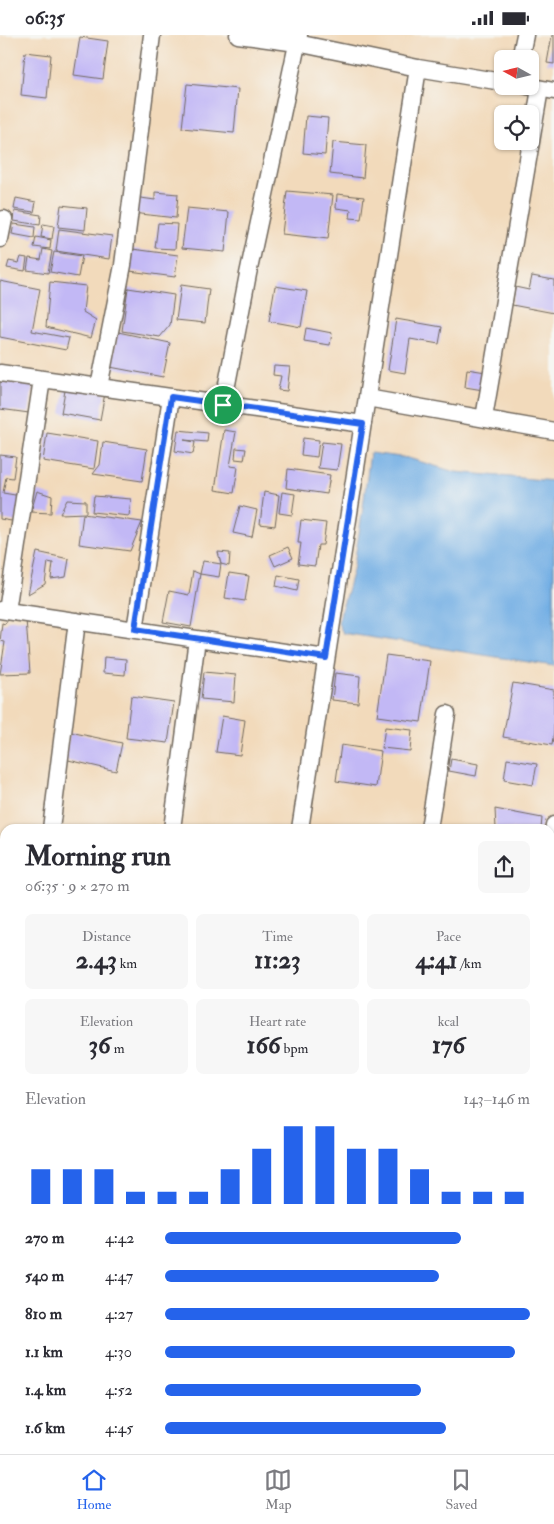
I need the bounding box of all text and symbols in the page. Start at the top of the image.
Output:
text: 06:35 [25,6,65,30]
north arrow [494,50,539,95]
map controls [494,50,539,150]
button: locate [494,105,539,150]
pin [202,384,244,426]
icon: arrive [209,391,237,419]
text: Morning run [25,839,171,874]
button: share [478,841,530,893]
text: 06:35 · 9 × 270 m [25,876,130,896]
text: Distance [82,928,131,945]
text: Time [262,928,293,945]
text: Pace [436,928,461,945]
text: 2.43 [76,945,117,976]
text: 11:23 [254,945,301,976]
text: 4:41 [415,945,457,976]
text: km [117,955,137,972]
text: /km [457,955,482,972]
text: Elevation [80,1013,133,1030]
text: Heart rate [249,1013,306,1030]
text: kcal [438,1013,459,1030]
text: 36 [88,1030,111,1061]
text: 166 [247,1030,281,1061]
text: 176 [432,1030,465,1061]
text: m [111,1040,125,1057]
text: bpm [281,1040,308,1057]
text: Elevation [25,1089,86,1109]
text: 143–146 m [463,1089,530,1109]
text: 270 m [25,1228,64,1248]
text: 4:42 [105,1228,134,1248]
text: 540 m [25,1266,64,1286]
text: 4:47 [105,1266,133,1286]
text: 810 m [25,1304,62,1324]
text: 4:27 [105,1304,133,1324]
text: 1.1 km [25,1342,63,1362]
text: 4:30 [105,1342,132,1362]
text: 1.4 km [25,1380,66,1400]
text: 4:52 [105,1380,133,1400]
text: 1.6 km [25,1418,65,1438]
text: 4:45 [105,1418,133,1438]
tab: Home [77,1466,111,1513]
tab: Map [264,1466,292,1513]
tab: Saved [445,1466,477,1513]

